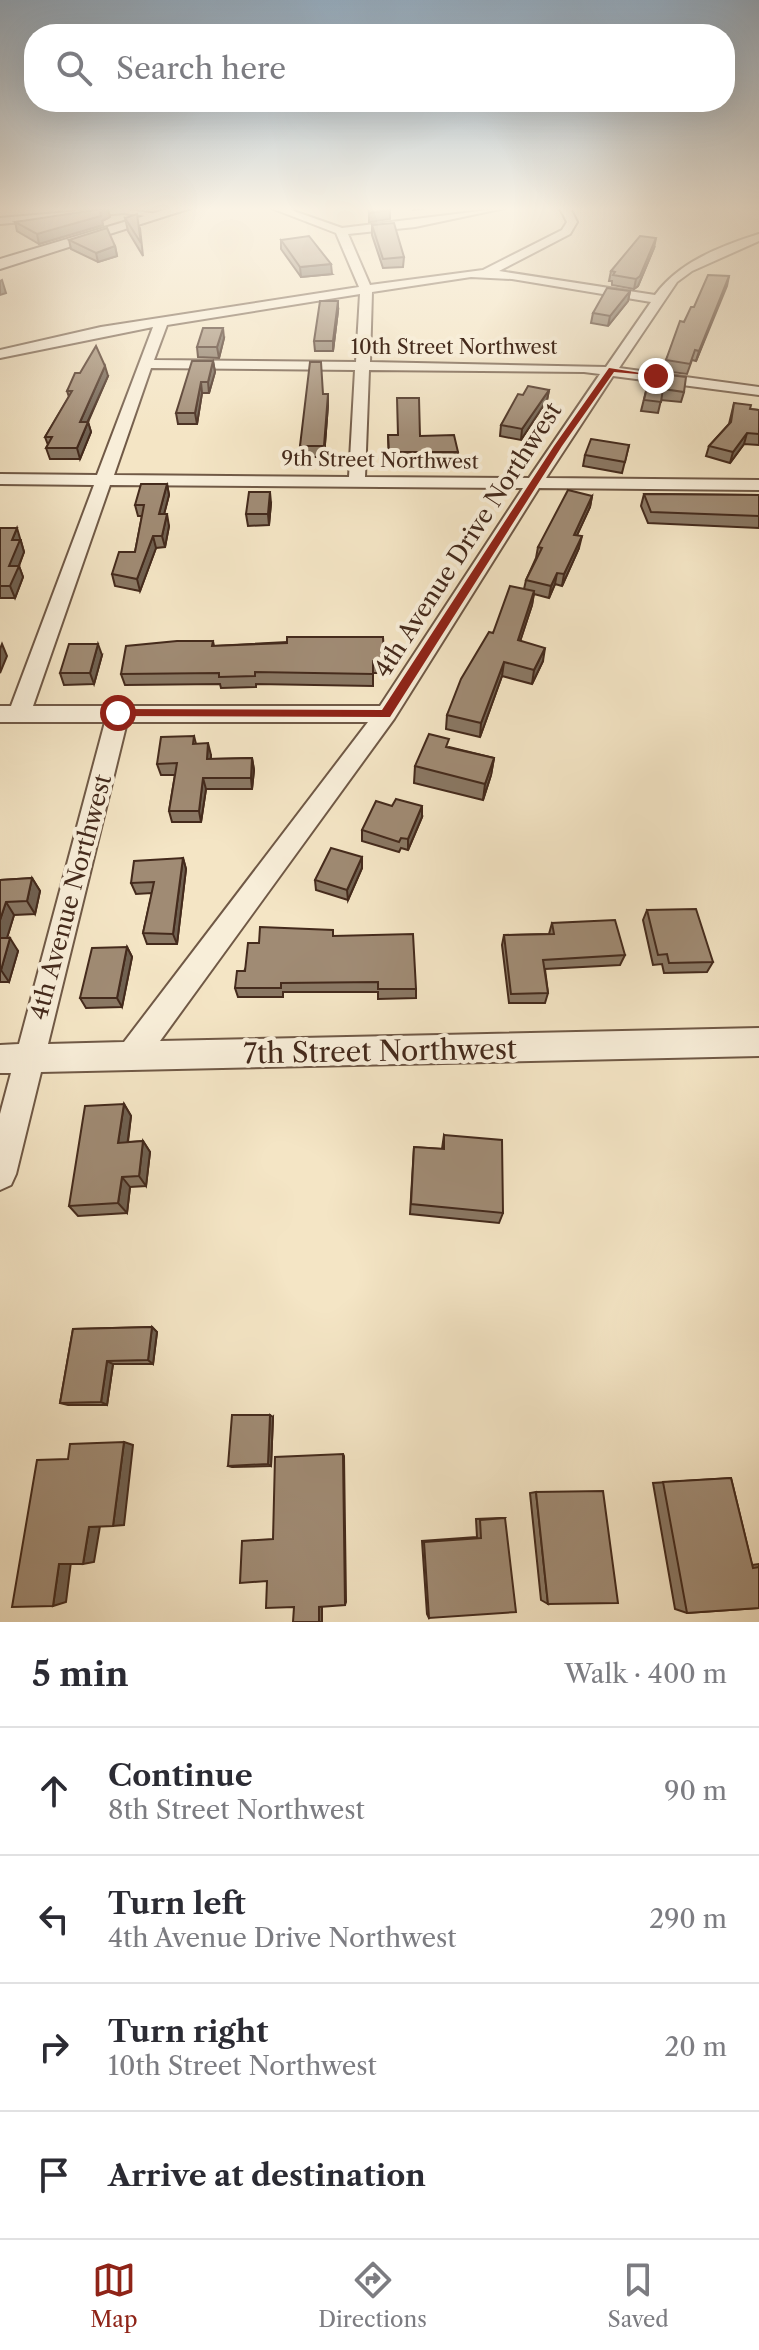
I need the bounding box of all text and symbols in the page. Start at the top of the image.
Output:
search box [24,24,735,112]
icon: search [52,46,96,90]
text: Search here [116,50,286,87]
street label: 10th Street Northwest [351,335,557,359]
route end [638,358,674,394]
street label: 4th Avenue Drive Northwest [368,397,568,683]
street label: 9th Street Northwest [281,446,479,474]
route start [100,695,136,731]
street label: 4th Avenue Northwest [24,770,117,1023]
street label: 7th Street Northwest [243,1032,517,1070]
text: 5 min [32,1653,129,1695]
text: Walk · 400 m [565,1658,727,1690]
text: Continue [108,1757,253,1794]
icon: ahead [32,1769,76,1813]
text: 90 m [664,1775,727,1807]
text: 8th Street Northwest [108,1794,365,1826]
text: Turn left [108,1885,245,1922]
icon: left [32,1897,76,1941]
text: 290 m [649,1903,727,1935]
text: 4th Avenue Drive Northwest [108,1922,456,1954]
text: Turn right [108,2013,268,2050]
icon: right [32,2025,76,2069]
text: 20 m [664,2031,727,2063]
text: 10th Street Northwest [108,2050,377,2082]
icon: arrive [32,2153,76,2197]
text: Arrive at destination [108,2157,426,2194]
tab: Map [90,2258,138,2333]
tab: Directions [318,2258,427,2333]
tab: Saved [608,2258,669,2333]

